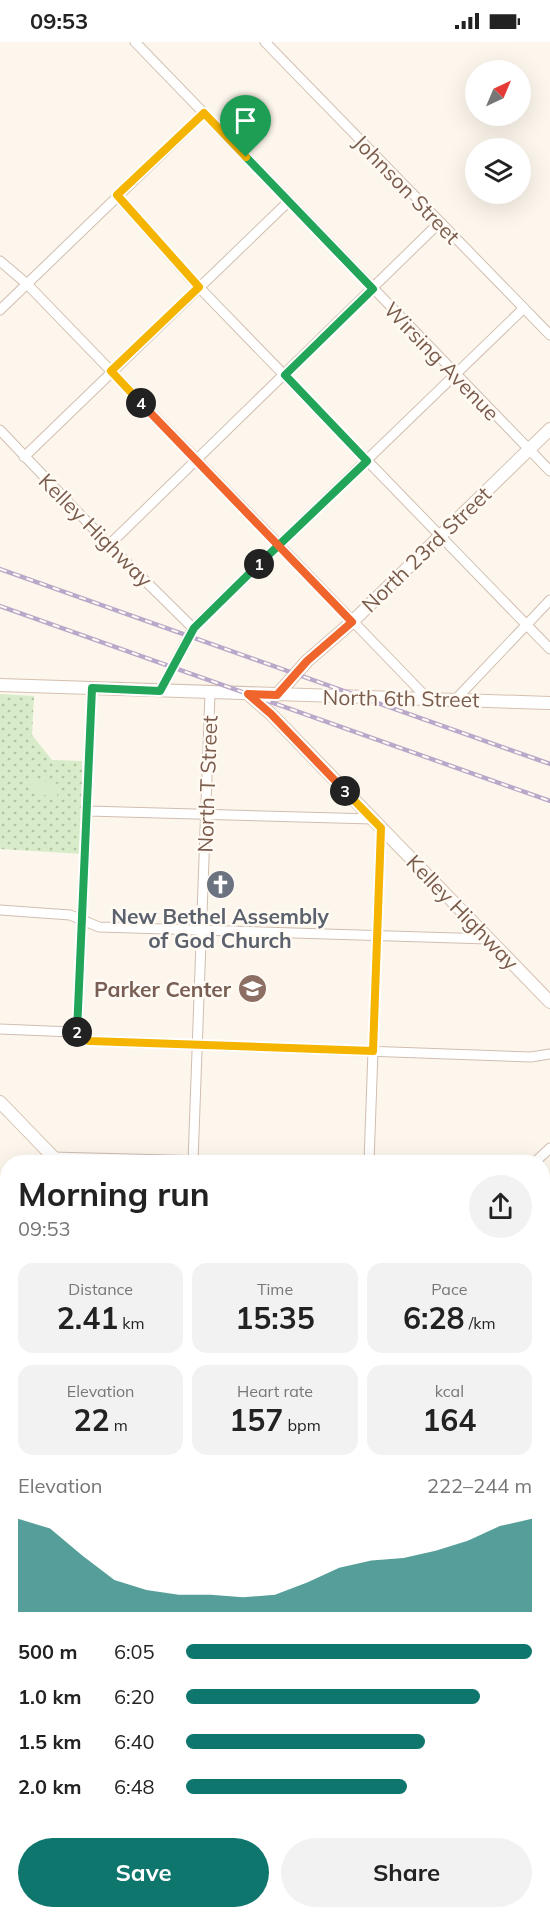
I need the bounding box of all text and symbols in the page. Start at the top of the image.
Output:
text: 09:53 [30,7,88,35]
north arrow [465,60,531,126]
map controls [465,60,531,204]
pin [220,95,271,157]
icon: arrive [229,104,262,137]
street label: Johnson Street [348,129,466,249]
button: layers [465,138,531,204]
street label: Wirsing Avenue [379,296,505,426]
pin: 4 [126,388,156,418]
text: 4 [136,393,146,413]
street label: Kelley Highway [34,468,158,592]
street label: North 23rd Street [356,481,496,617]
pin: 1 [244,549,274,579]
text: 1 [254,554,264,574]
street label: North 6th Street [322,684,480,712]
street label: North T Street [192,715,222,853]
pin: 3 [330,776,360,806]
text: 3 [340,781,350,801]
street label: Kelley Highway [402,849,524,975]
church icon: New Bethel Assembly of God Church [204,869,236,901]
place label: New Bethel Assembly of God Church [111,903,329,953]
school or university icon: Parker Center [236,973,268,1005]
place label: Parker Center [94,976,232,1002]
pin: 2 [62,1017,92,1047]
text: 2 [72,1022,82,1042]
text: Morning run [18,1173,210,1214]
button: share [469,1175,532,1238]
text: 09:53 [18,1216,71,1241]
text: Distance [68,1279,133,1299]
text: Time [257,1279,293,1299]
text: Pace [431,1279,467,1299]
text: 2.41 [57,1299,118,1337]
text: 15:35 [235,1299,315,1337]
text: 6:28 [403,1299,465,1337]
text: km [118,1313,145,1333]
text: /km [465,1313,496,1333]
text: Elevation [67,1381,135,1401]
text: Heart rate [237,1381,313,1401]
text: kcal [435,1381,464,1401]
text: 22 [74,1401,110,1439]
text: 157 [229,1401,283,1439]
text: 164 [422,1401,476,1439]
text: m [110,1415,128,1435]
text: bpm [283,1415,321,1435]
text: Elevation [18,1473,103,1498]
text: 222–244 m [427,1473,532,1498]
text: 500 m [18,1639,77,1664]
text: 6:05 [114,1639,155,1664]
text: 1.0 km [18,1684,81,1709]
text: 6:20 [114,1684,155,1709]
text: 1.5 km [18,1729,81,1754]
text: 6:40 [114,1729,155,1754]
text: 2.0 km [18,1774,81,1799]
text: 6:48 [114,1774,155,1799]
button: Save [18,1838,269,1907]
button: Share [281,1838,532,1907]

